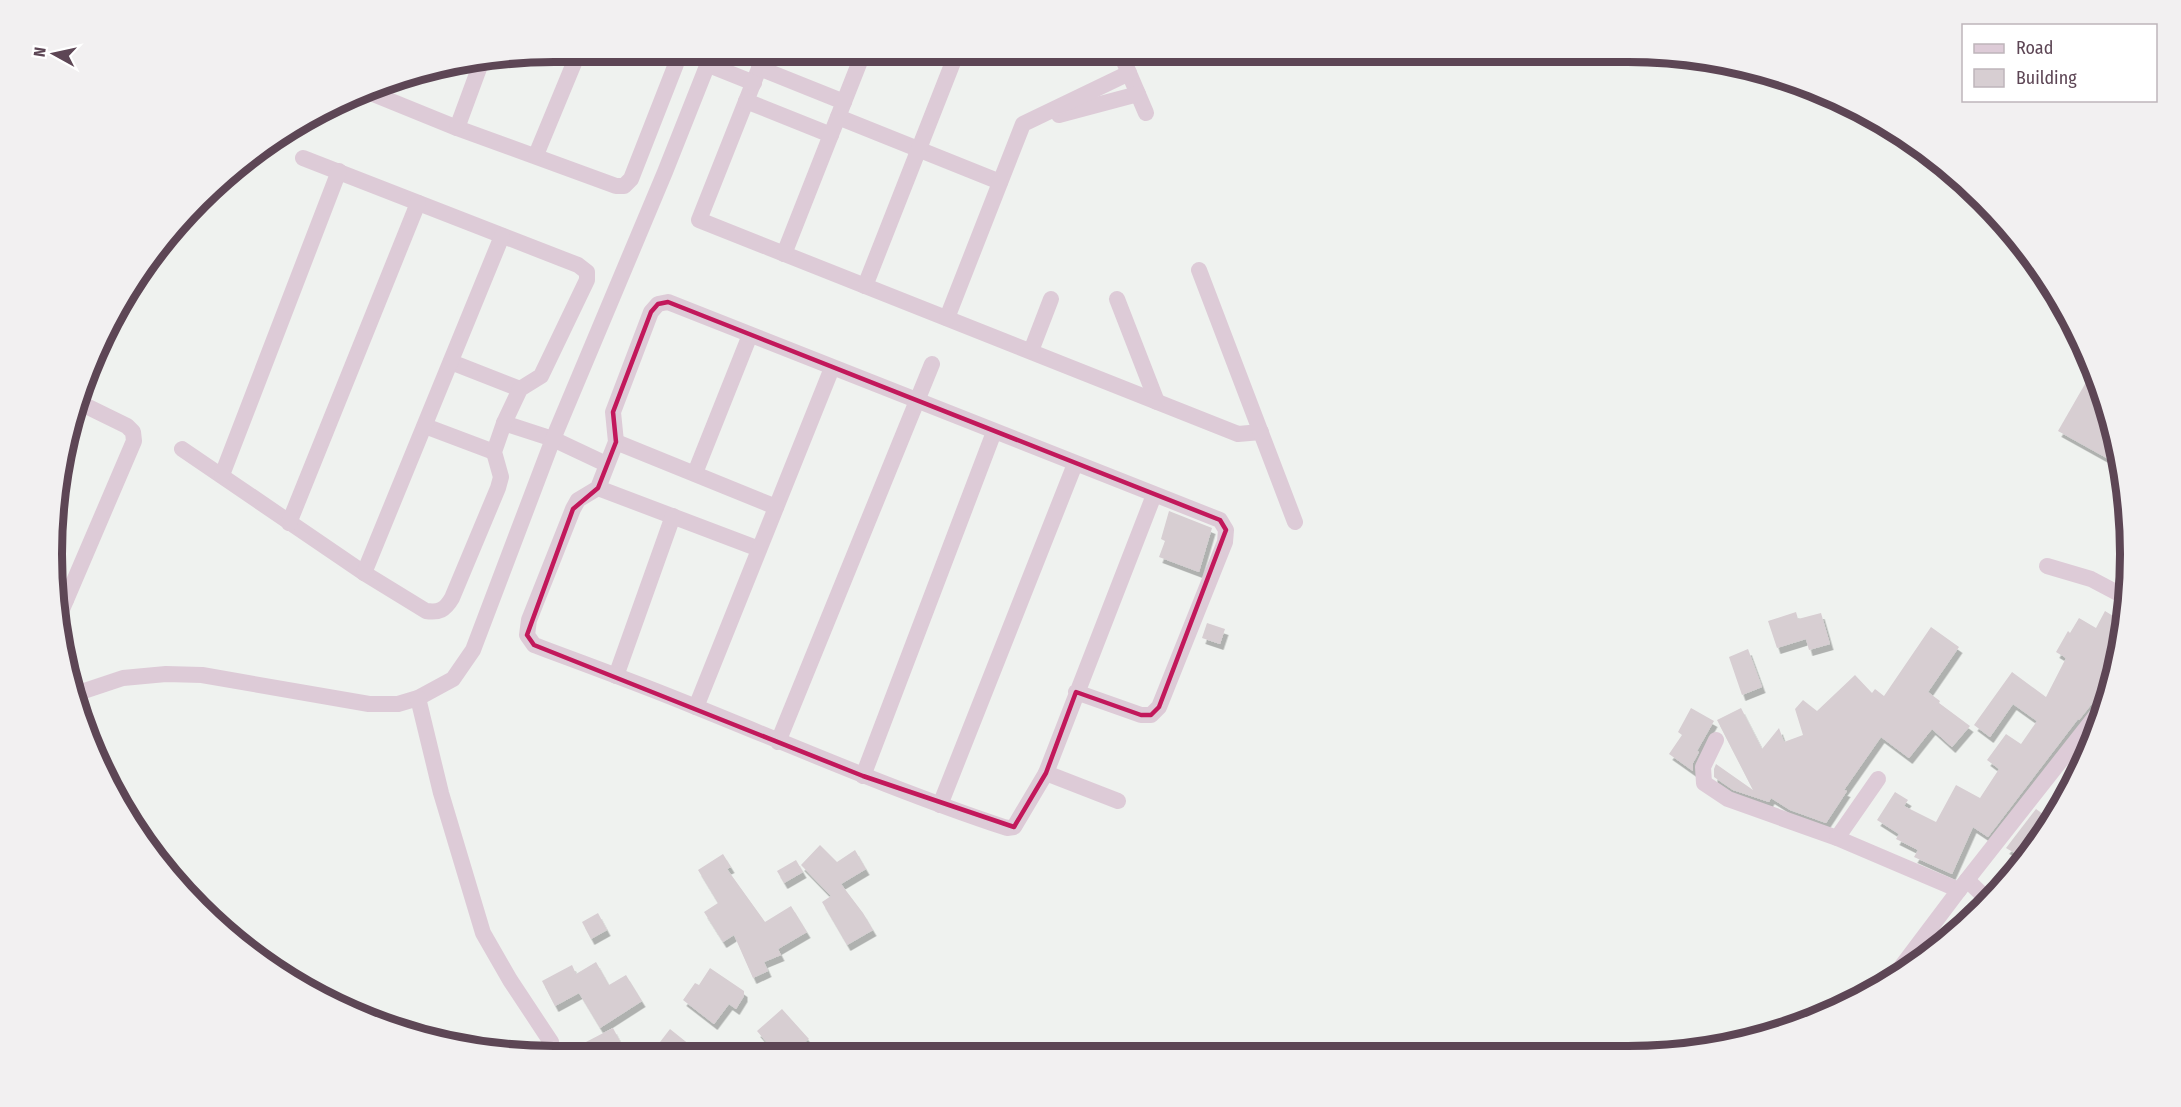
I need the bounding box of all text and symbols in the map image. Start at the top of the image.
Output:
north arrow [24,24,84,84]
legend [1962,24,2157,102]
text: Road [2016,37,2053,59]
text: N [30,46,50,58]
text: Building [2016,67,2077,89]

